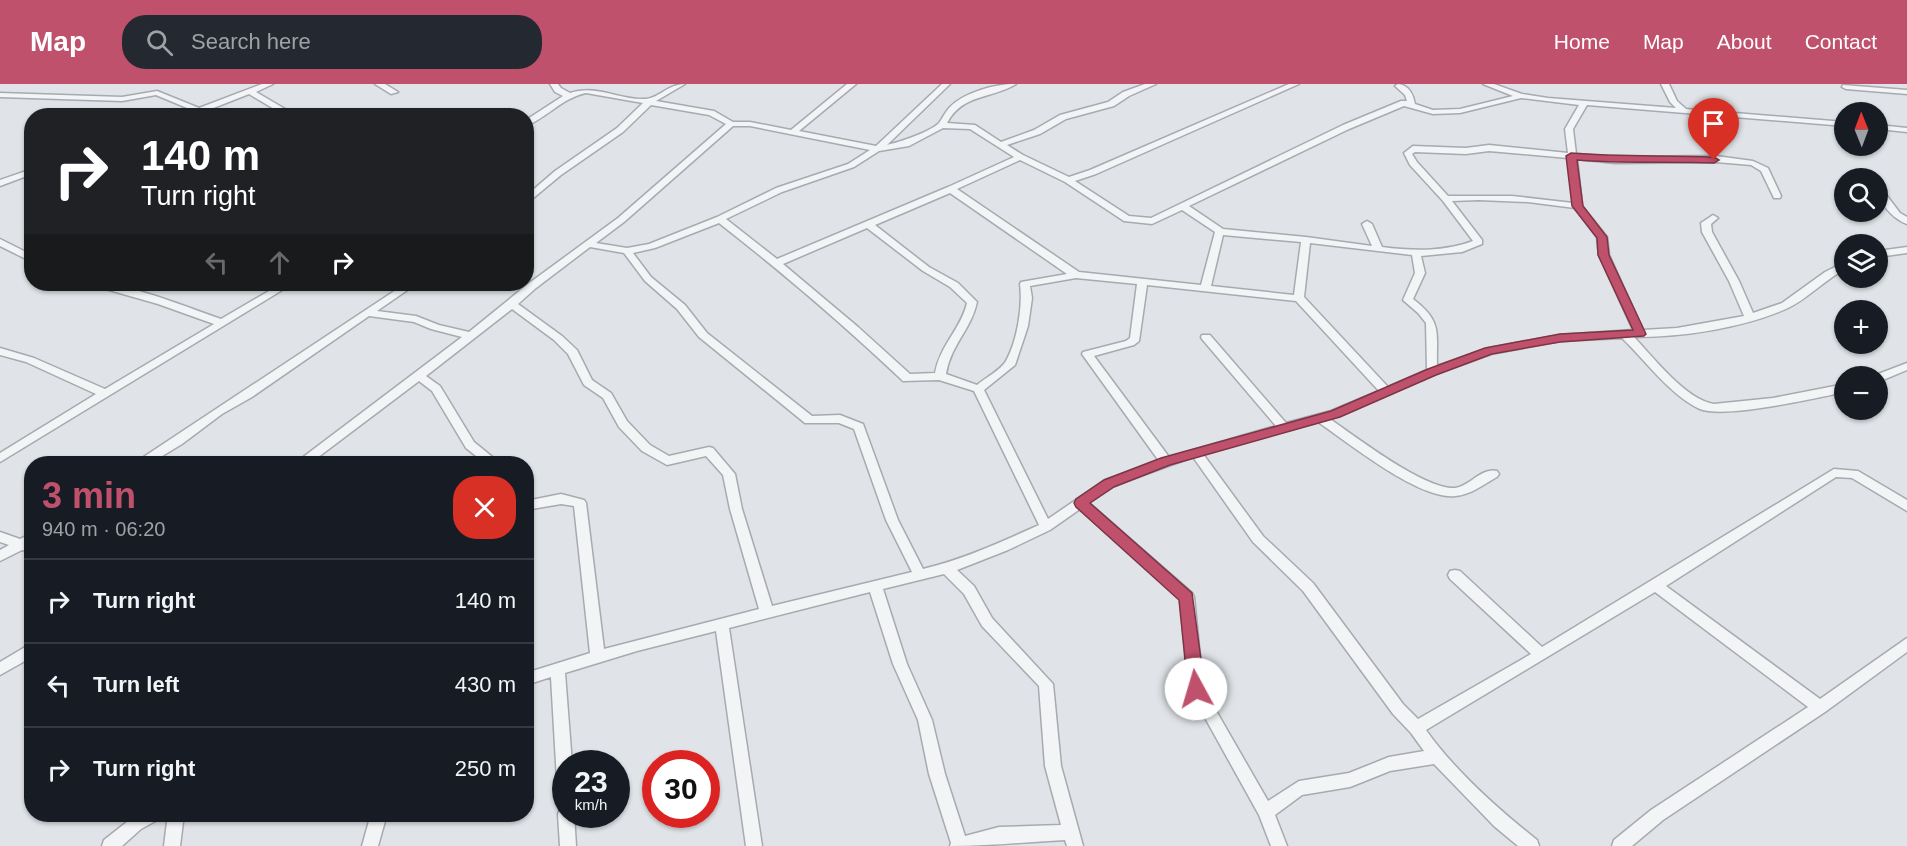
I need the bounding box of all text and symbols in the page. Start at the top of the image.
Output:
search box [122,15,542,69]
text: Map [30,26,86,57]
icon: search [143,26,176,59]
text: Search here [191,29,311,54]
text: Home [1554,30,1610,53]
text: Map [1643,30,1684,53]
text: About [1717,30,1772,53]
text: Contact [1805,30,1877,53]
pin [1688,98,1739,160]
north arrow [1834,102,1888,156]
map controls [1834,102,1888,420]
icon: arrive [1697,107,1730,140]
icon: right [42,132,120,210]
text: 140 m [141,132,260,179]
button: search [1834,168,1888,222]
text: Turn right [141,181,256,211]
button: layers [1834,234,1888,288]
icon: left [200,246,233,279]
icon: ahead [263,246,296,279]
icon: right [326,246,359,279]
button: + [1834,300,1888,354]
button: − [1834,366,1888,420]
text: 3 min [42,475,136,516]
button: close [453,476,516,539]
text: 940 m · 06:20 [42,518,165,540]
icon: right [42,585,75,618]
text: Turn right [93,588,195,613]
text: 140 m [455,588,516,613]
position arrow [1164,657,1228,721]
icon: left [42,669,75,702]
text: Turn left [93,672,179,697]
text: 430 m [455,672,516,697]
speed limit sign: 30 [642,750,720,828]
icon: right [42,753,75,786]
text: Turn right [93,756,195,781]
text: 250 m [455,756,516,781]
text: 23 [574,765,608,798]
text: km/h [575,796,607,813]

